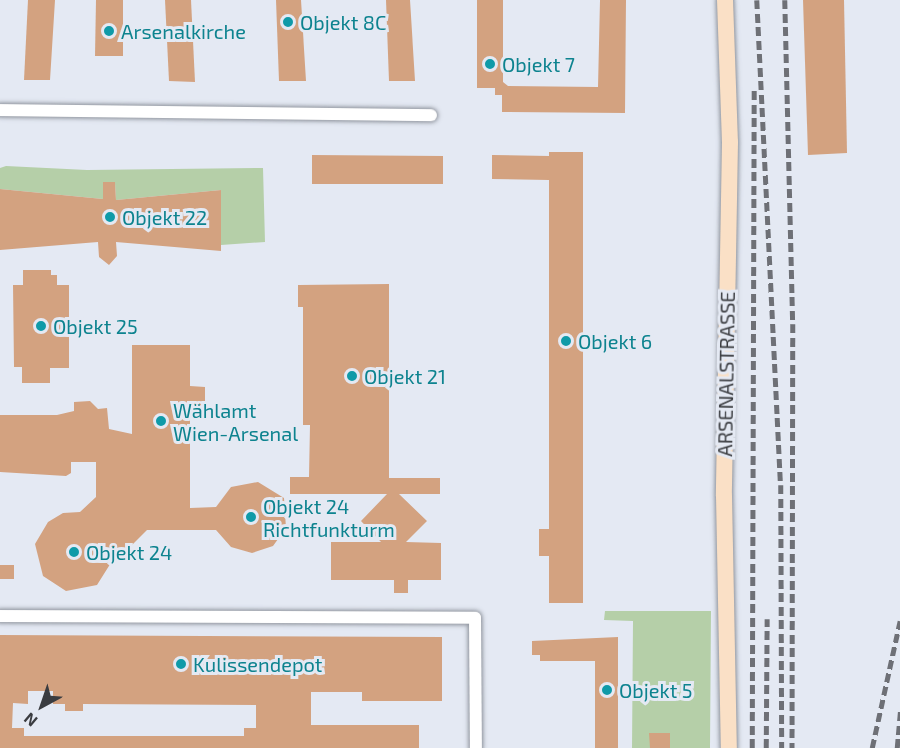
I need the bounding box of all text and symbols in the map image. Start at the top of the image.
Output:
place label: Objekt 8C [300,10,386,34]
marker: Objekt 8C [281,15,295,29]
place label: Arsenalkirche [121,19,246,43]
marker: Arsenalkirche [102,24,116,38]
place label: Objekt 7 [502,52,575,76]
marker: Objekt 7 [483,57,497,71]
place label: Objekt 22 [122,205,207,229]
marker: Objekt 22 [103,210,117,224]
street label: ARSENALSTRASSE [713,291,739,457]
place label: Objekt 25 [53,314,138,338]
marker: Objekt 25 [34,319,48,333]
place label: Objekt 6 [578,329,652,353]
marker: Objekt 6 [559,334,573,348]
place label: Objekt 21 [364,364,446,388]
marker: Objekt 21 [345,369,359,383]
place label: Wählamt Wien-Arsenal [173,398,298,445]
marker: Wählamt Wien-Arsenal [154,414,168,428]
place label: Objekt 24 Richtfunkturm [263,494,395,541]
marker: Objekt 24 Richtfunkturm [244,510,258,524]
place label: Objekt 24 [86,540,172,564]
marker: Objekt 24 [67,545,81,559]
place label: Kulissendepot [193,652,322,676]
marker: Kulissendepot [174,657,188,671]
north arrow [12,676,72,736]
place label: Objekt 5 [619,678,692,702]
marker: Objekt 5 [600,683,614,697]
text: N [20,709,41,731]

